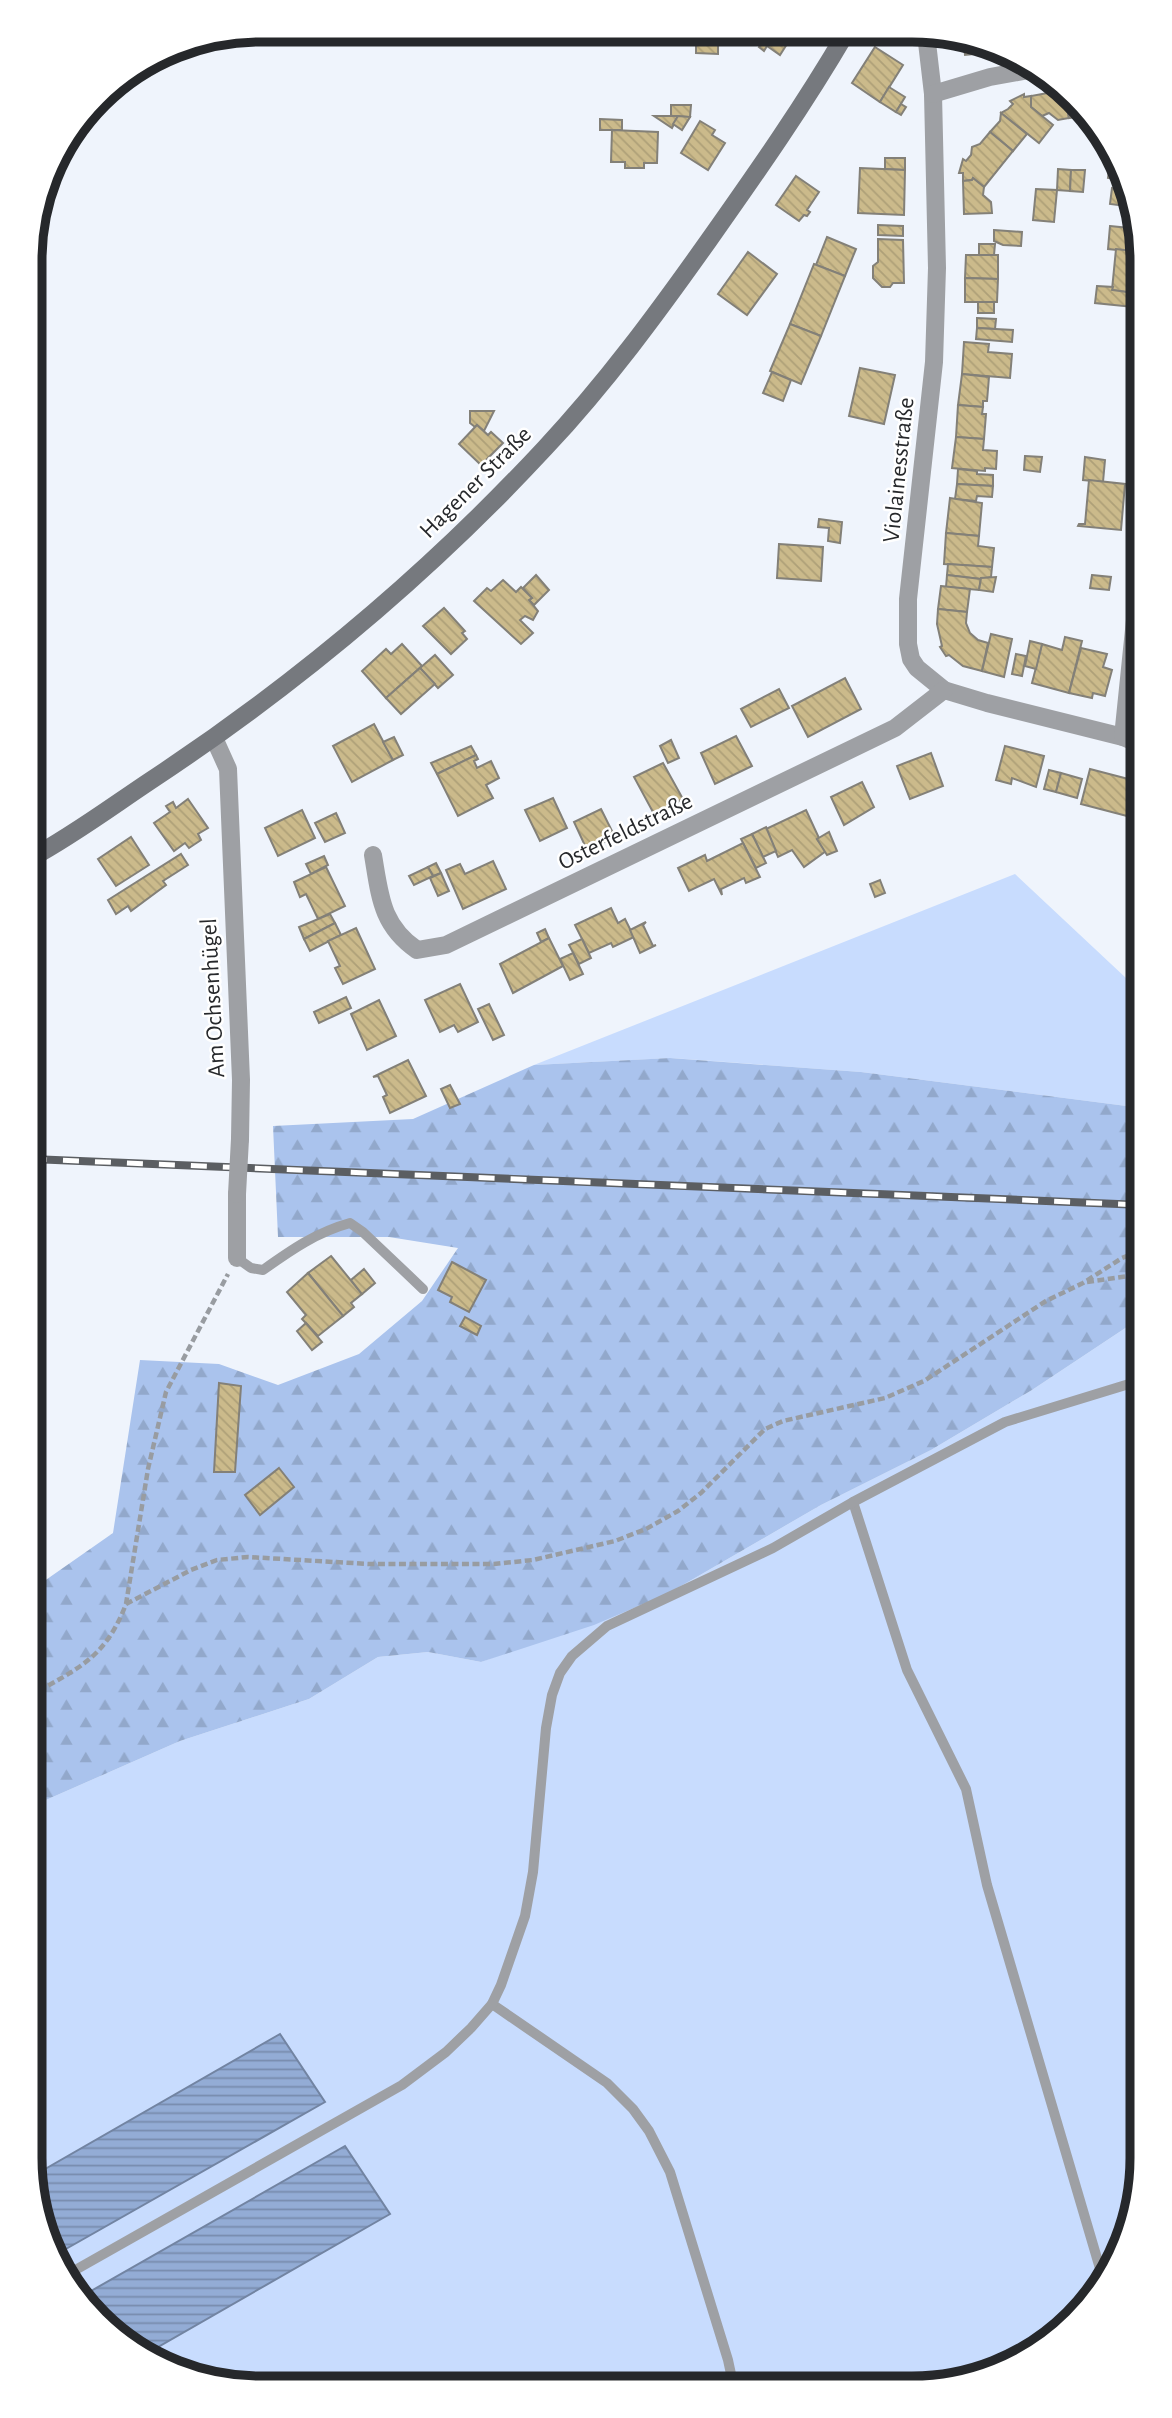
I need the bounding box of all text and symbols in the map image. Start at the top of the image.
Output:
street label: Violainesstraße [879,396,919,544]
street label: Hagener Straße [415,422,536,543]
street label: Osterfeldstraße [555,789,696,875]
street label: Am Ochsenhügel [197,918,229,1078]

